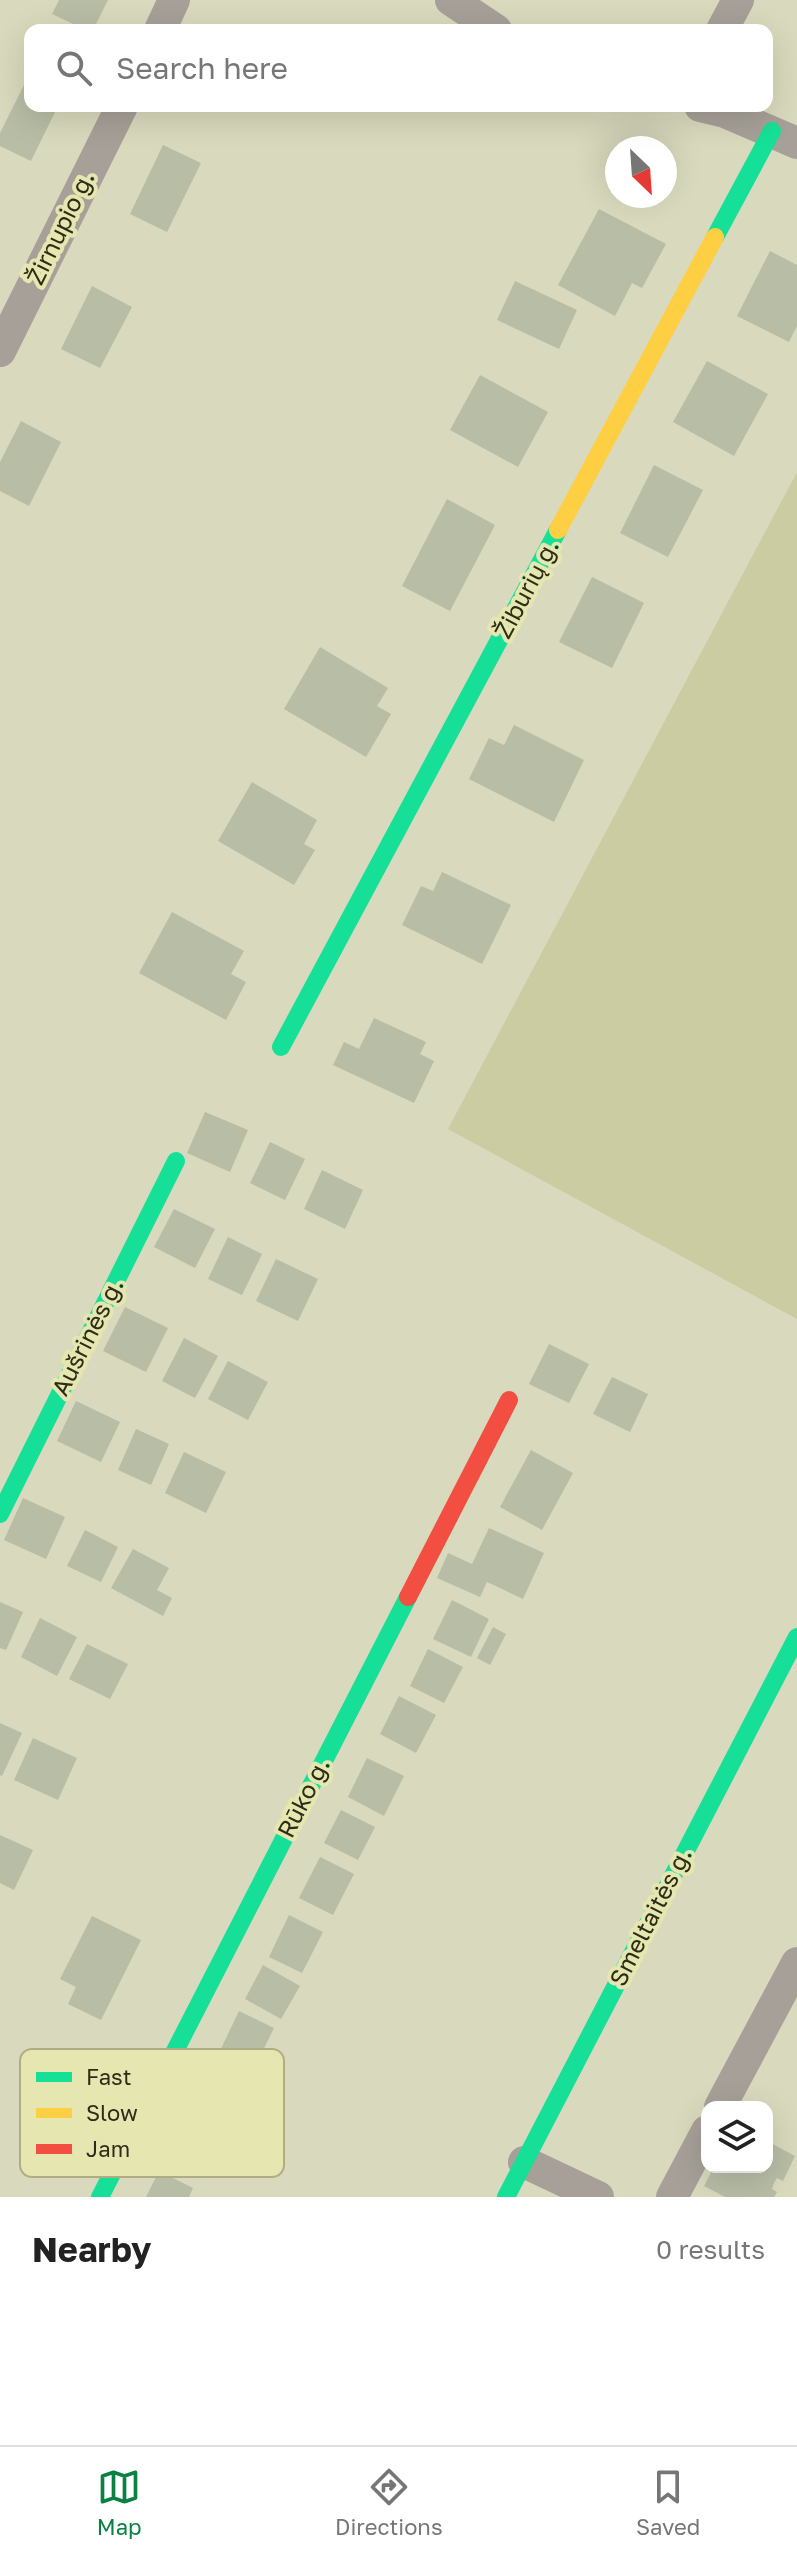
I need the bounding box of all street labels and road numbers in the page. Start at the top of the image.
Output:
street label: Žirnupio g. [20,166,100,289]
street label: Žiburių g. [487,534,564,643]
street label: Aušrinės g. [45,1273,129,1400]
street label: Rūko g. [270,1753,335,1842]
street label: Smeltaitės g. [602,1842,697,1990]

